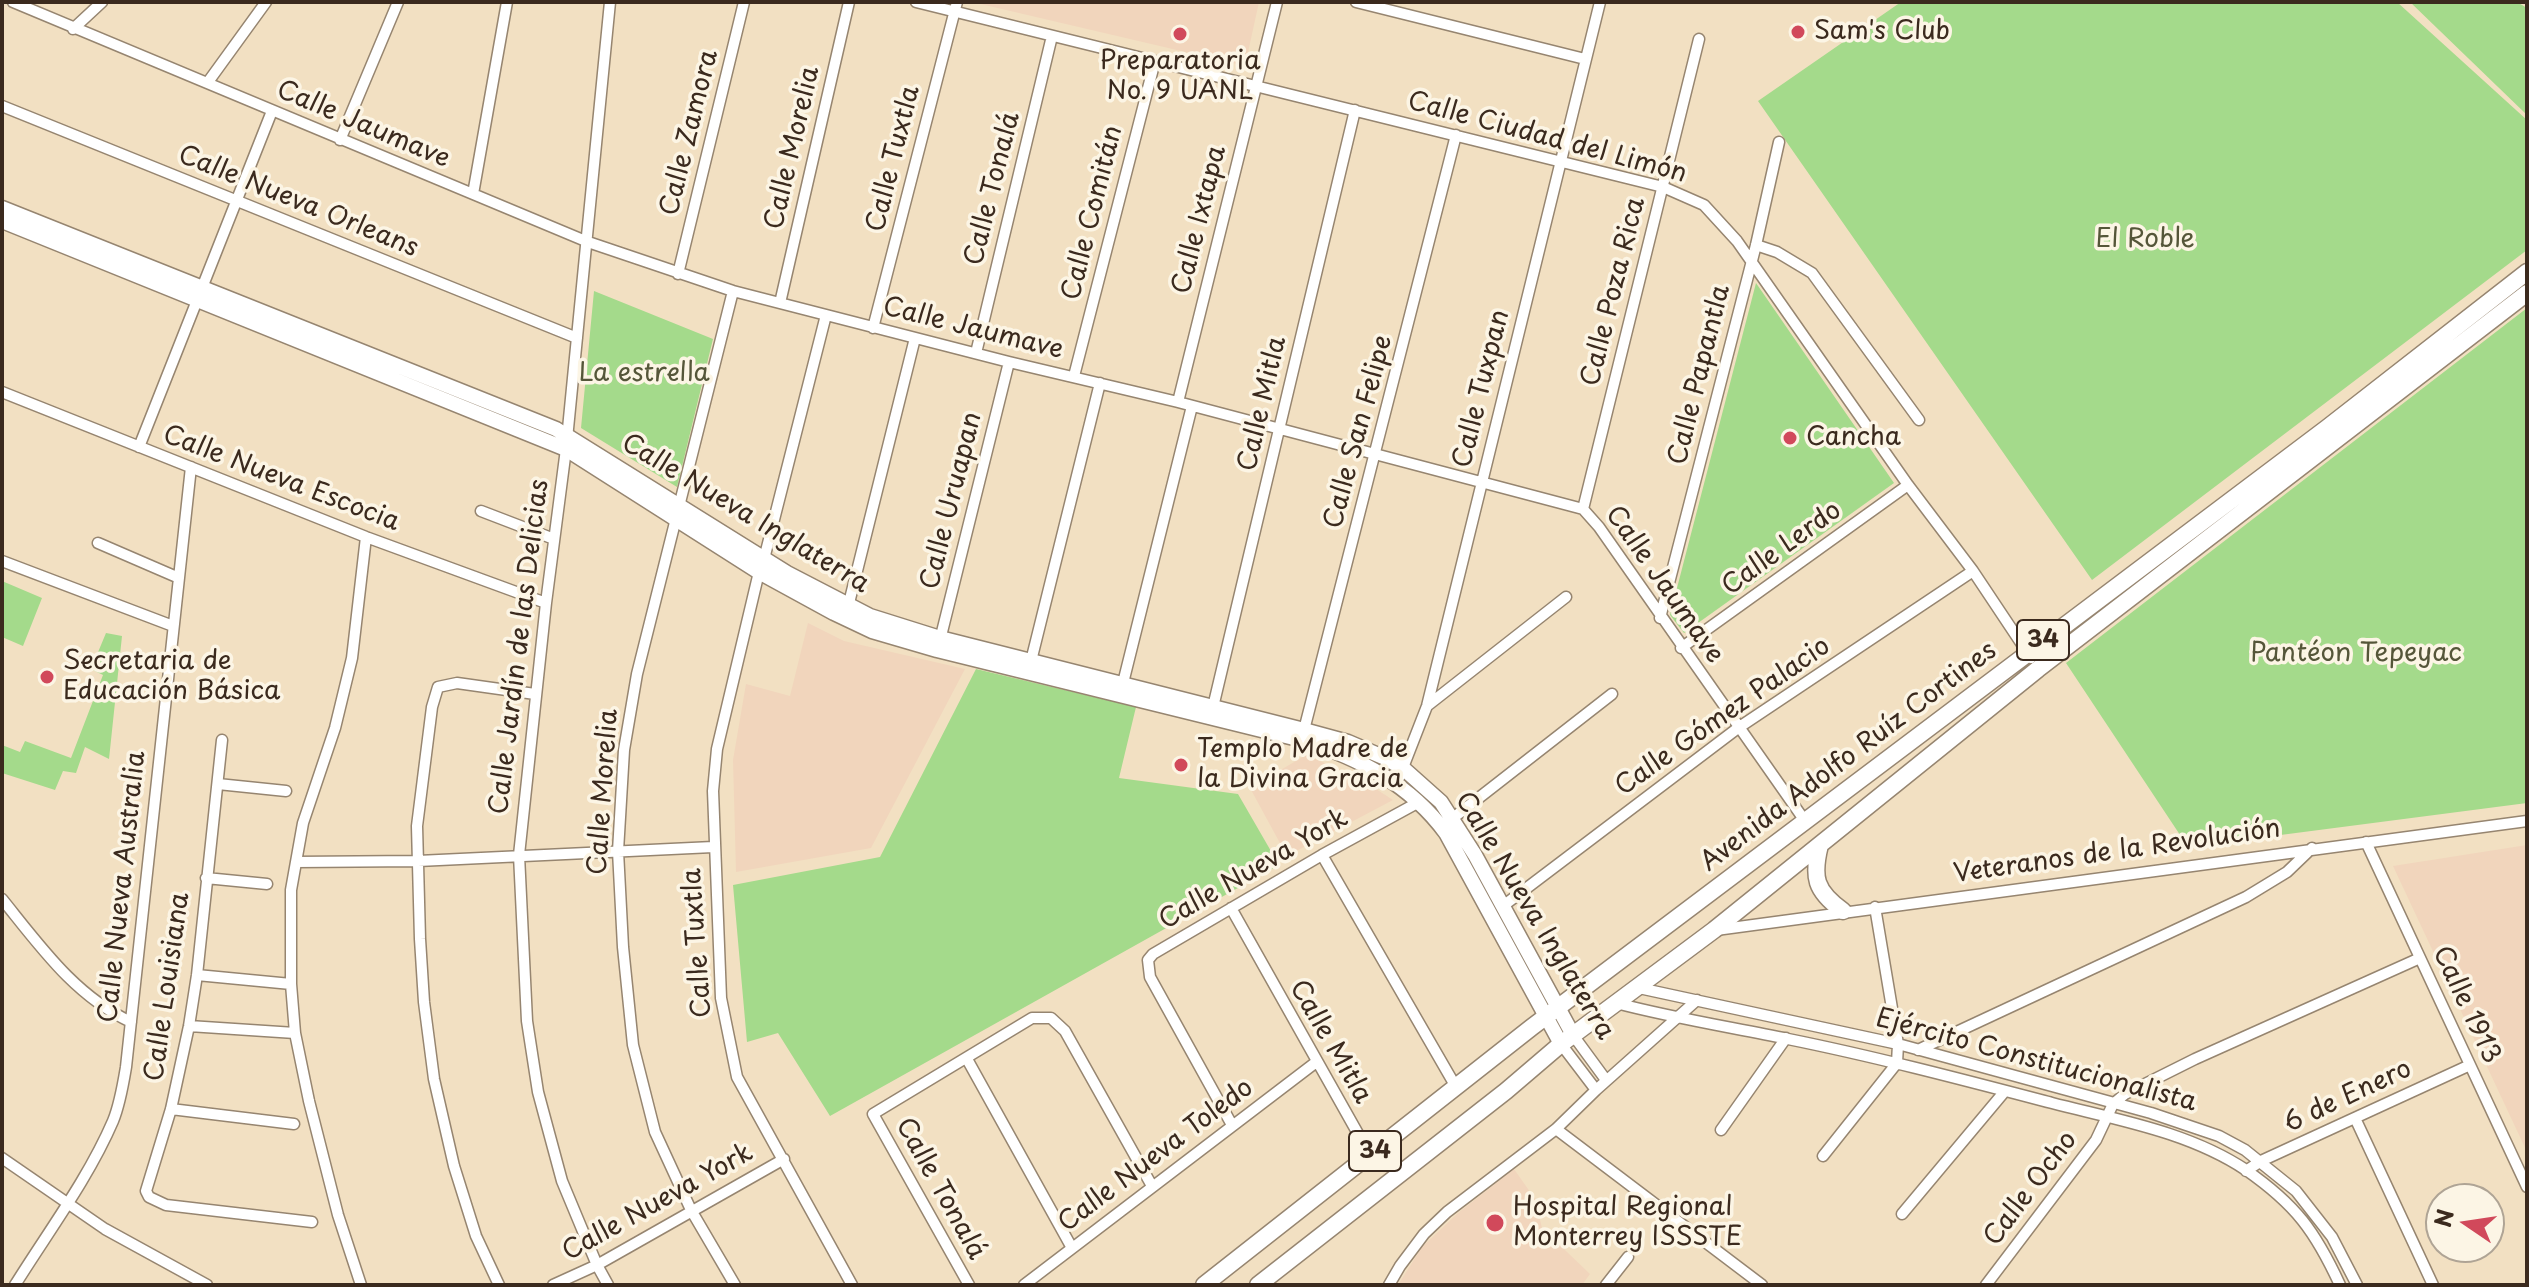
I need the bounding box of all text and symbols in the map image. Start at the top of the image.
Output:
place label: Sam's Club [1814,16,1950,48]
marker: Sam's Club [1789,23,1807,41]
marker: Preparatoria No. 9 UANL [1171,25,1189,43]
place label: Preparatoria No. 9 UANL [1099,46,1261,108]
street label: Calle Zamora [654,47,726,219]
street label: Calle Morelia [759,63,827,233]
street label: Calle Jaumave [272,74,454,176]
street label: Calle Tuxtla [861,83,927,235]
street label: Calle Ciudad del Limón [1404,86,1690,190]
street label: Calle Tonalá [959,109,1027,269]
street label: Calle Comitán [1056,123,1130,303]
street label: Calle Nueva Orleans [173,140,423,264]
street label: Calle Ixtapa [1167,143,1233,297]
street label: Calle Poza Rica [1575,194,1653,390]
park label: El Roble [2095,224,2195,256]
street label: Calle Papantla [1663,282,1737,468]
street label: Calle Jaumave [879,291,1067,367]
street label: Calle Tuxpan [1447,307,1517,471]
street label: Calle San Felipe [1318,332,1400,532]
street label: Calle Mitla [1232,334,1294,474]
park label: La estrella [578,358,710,390]
street label: Calle Uruapan [915,409,989,593]
street label: Calle Nueva Escocia [158,419,404,539]
place label: Cancha [1806,422,1901,454]
street label: Calle Nueva Inglaterra [616,428,874,600]
marker: Cancha [1781,429,1799,447]
street label: Calle Jardín de las Delicias [484,478,556,816]
street label: Calle Lerdo [1716,495,1848,603]
street label: Calle Jaumave [1598,500,1730,670]
road number: 34 [2017,620,2069,660]
street label: Calle Gómez Palacio [1610,631,1836,803]
street label: Avenida Adolfo Ruíz Cortines [1695,636,2003,878]
park label: Pantéon Tepeyac [2250,638,2462,670]
place label: Secretaria de Educación Básica [63,646,280,708]
marker: Secretaria de Educación Básica [38,668,56,686]
street label: Calle Morelia [583,708,625,876]
place label: Templo Madre de la Divina Gracia [1197,734,1408,796]
street label: Calle Nueva Australia [93,750,153,1024]
marker: Templo Madre de la Divina Gracia [1172,756,1190,774]
street label: Calle Nueva Inglaterra [1448,787,1620,1045]
street label: Calle Nueva York [1154,803,1354,937]
street label: Veteranos de la Revolución [1952,814,2282,890]
street label: Calle Tuxtla [677,867,719,1019]
street label: Calle Louisiana [139,891,197,1083]
street label: Calle 1913 [2425,941,2507,1069]
street label: Calle Mitla [1282,975,1378,1109]
street label: Ejército Constitucionalista [1872,1003,2200,1119]
street label: 6 de Enero [2279,1054,2417,1140]
street label: Calle Nueva Toledo [1053,1073,1259,1239]
street label: Calle Tonalá [888,1113,992,1265]
street label: Calle Ocho [1978,1126,2084,1252]
road number: 34 [1349,1131,1401,1171]
street label: Calle Nueva York [557,1138,759,1268]
north arrow [2425,1183,2505,1263]
place label: Hospital Regional Monterrey ISSSTE [1513,1192,1742,1254]
text: N [2425,1206,2461,1230]
marker: Hospital Regional Monterrey ISSSTE [1484,1212,1506,1234]

